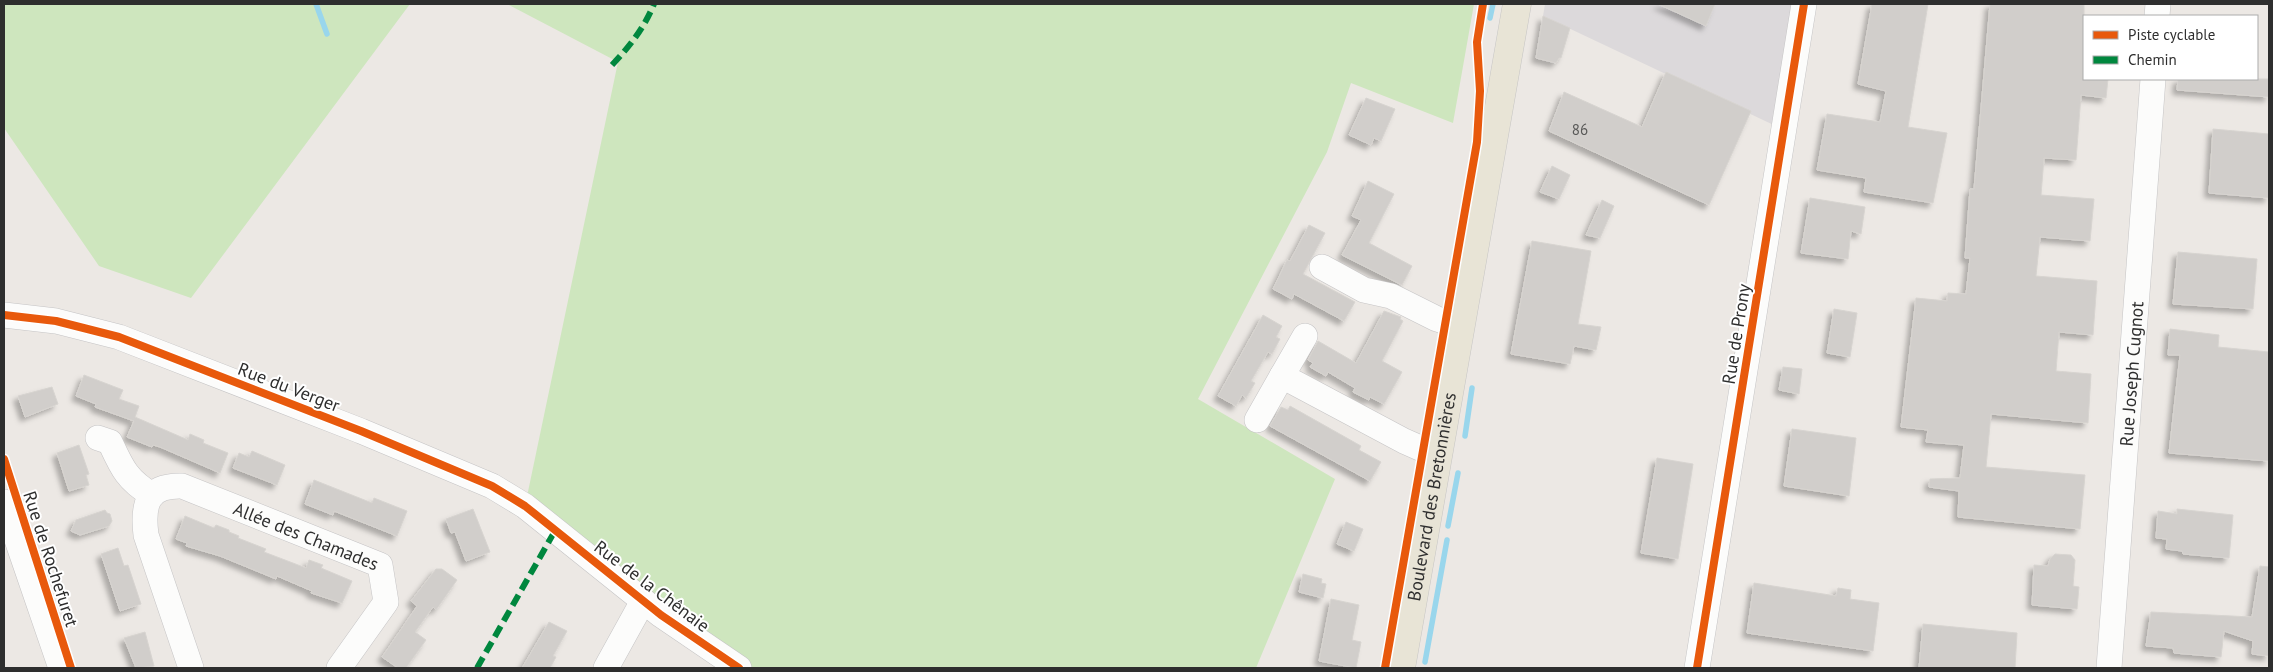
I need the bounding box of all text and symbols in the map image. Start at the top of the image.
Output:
legend [2083,15,2258,80]
text: Piste cyclable [2128,25,2215,44]
text: Chemin [2128,50,2177,69]
house number: 86 [1572,120,1588,139]
street label: Rue de Prony [1717,282,1755,386]
street label: Rue Joseph Cugnot [2114,301,2148,447]
street label: Rue du Verger [235,357,343,417]
street label: Boulevard des Bretonnières [1401,391,1460,603]
street label: Rue de Rochefuret [18,488,84,630]
street label: Allée des Chamades [230,496,382,575]
street label: Rue de la Chênaie [590,535,714,637]

